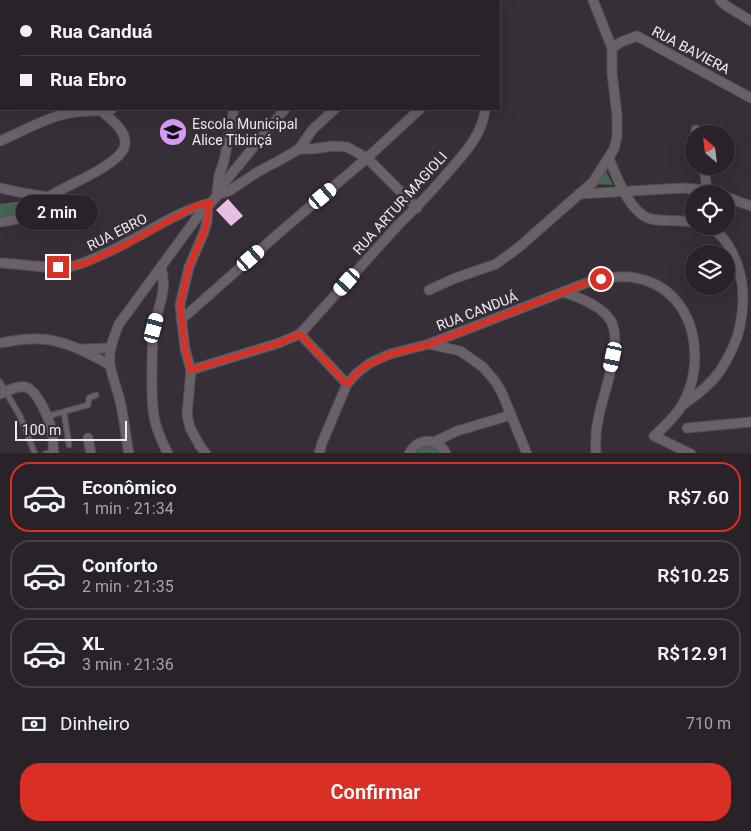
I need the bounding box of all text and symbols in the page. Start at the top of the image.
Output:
text: Rua Canduá [50,20,152,43]
street label: RUA BAVIERA [649,23,733,77]
text: Rua Ebro [50,68,126,91]
place label: Escola Municipal Alice Tibiriçá [192,116,298,148]
school or university icon: Escola Municipal Alice Tibiriçá [158,117,188,147]
north arrow [685,125,735,175]
map controls [685,125,735,295]
street label: RUA ARTUR MAGIOLI [350,148,450,258]
car [306,181,339,211]
button: locate [685,185,735,235]
callout: 2 min [17,194,99,230]
text: 2 min [37,203,77,222]
street label: RUA EBRO [84,210,150,254]
car [234,242,267,274]
button: layers [685,245,735,295]
route end [47,256,69,278]
car [331,266,362,298]
route start [590,268,612,290]
street label: RUA CANDUÁ [434,287,520,334]
car [142,312,165,344]
car [602,341,623,373]
scale bar [15,418,128,442]
text: 100 m [22,422,61,438]
icon: car [22,475,67,520]
text: Econômico [82,476,177,499]
text: R$7.60 [668,486,729,509]
text: 1 min · 21:34 [82,499,174,518]
icon: car [22,553,67,598]
text: Conforto [82,554,158,577]
text: R$10.25 [657,564,729,587]
text: 2 min · 21:35 [82,577,174,596]
icon: car [22,631,67,676]
text: XL [82,632,104,655]
text: R$12.91 [657,642,729,665]
text: 3 min · 21:36 [82,655,174,674]
icon: cash [20,710,48,738]
text: Dinheiro [60,712,130,735]
text: 710 m [686,714,731,733]
button: Confirmar [20,763,731,821]

